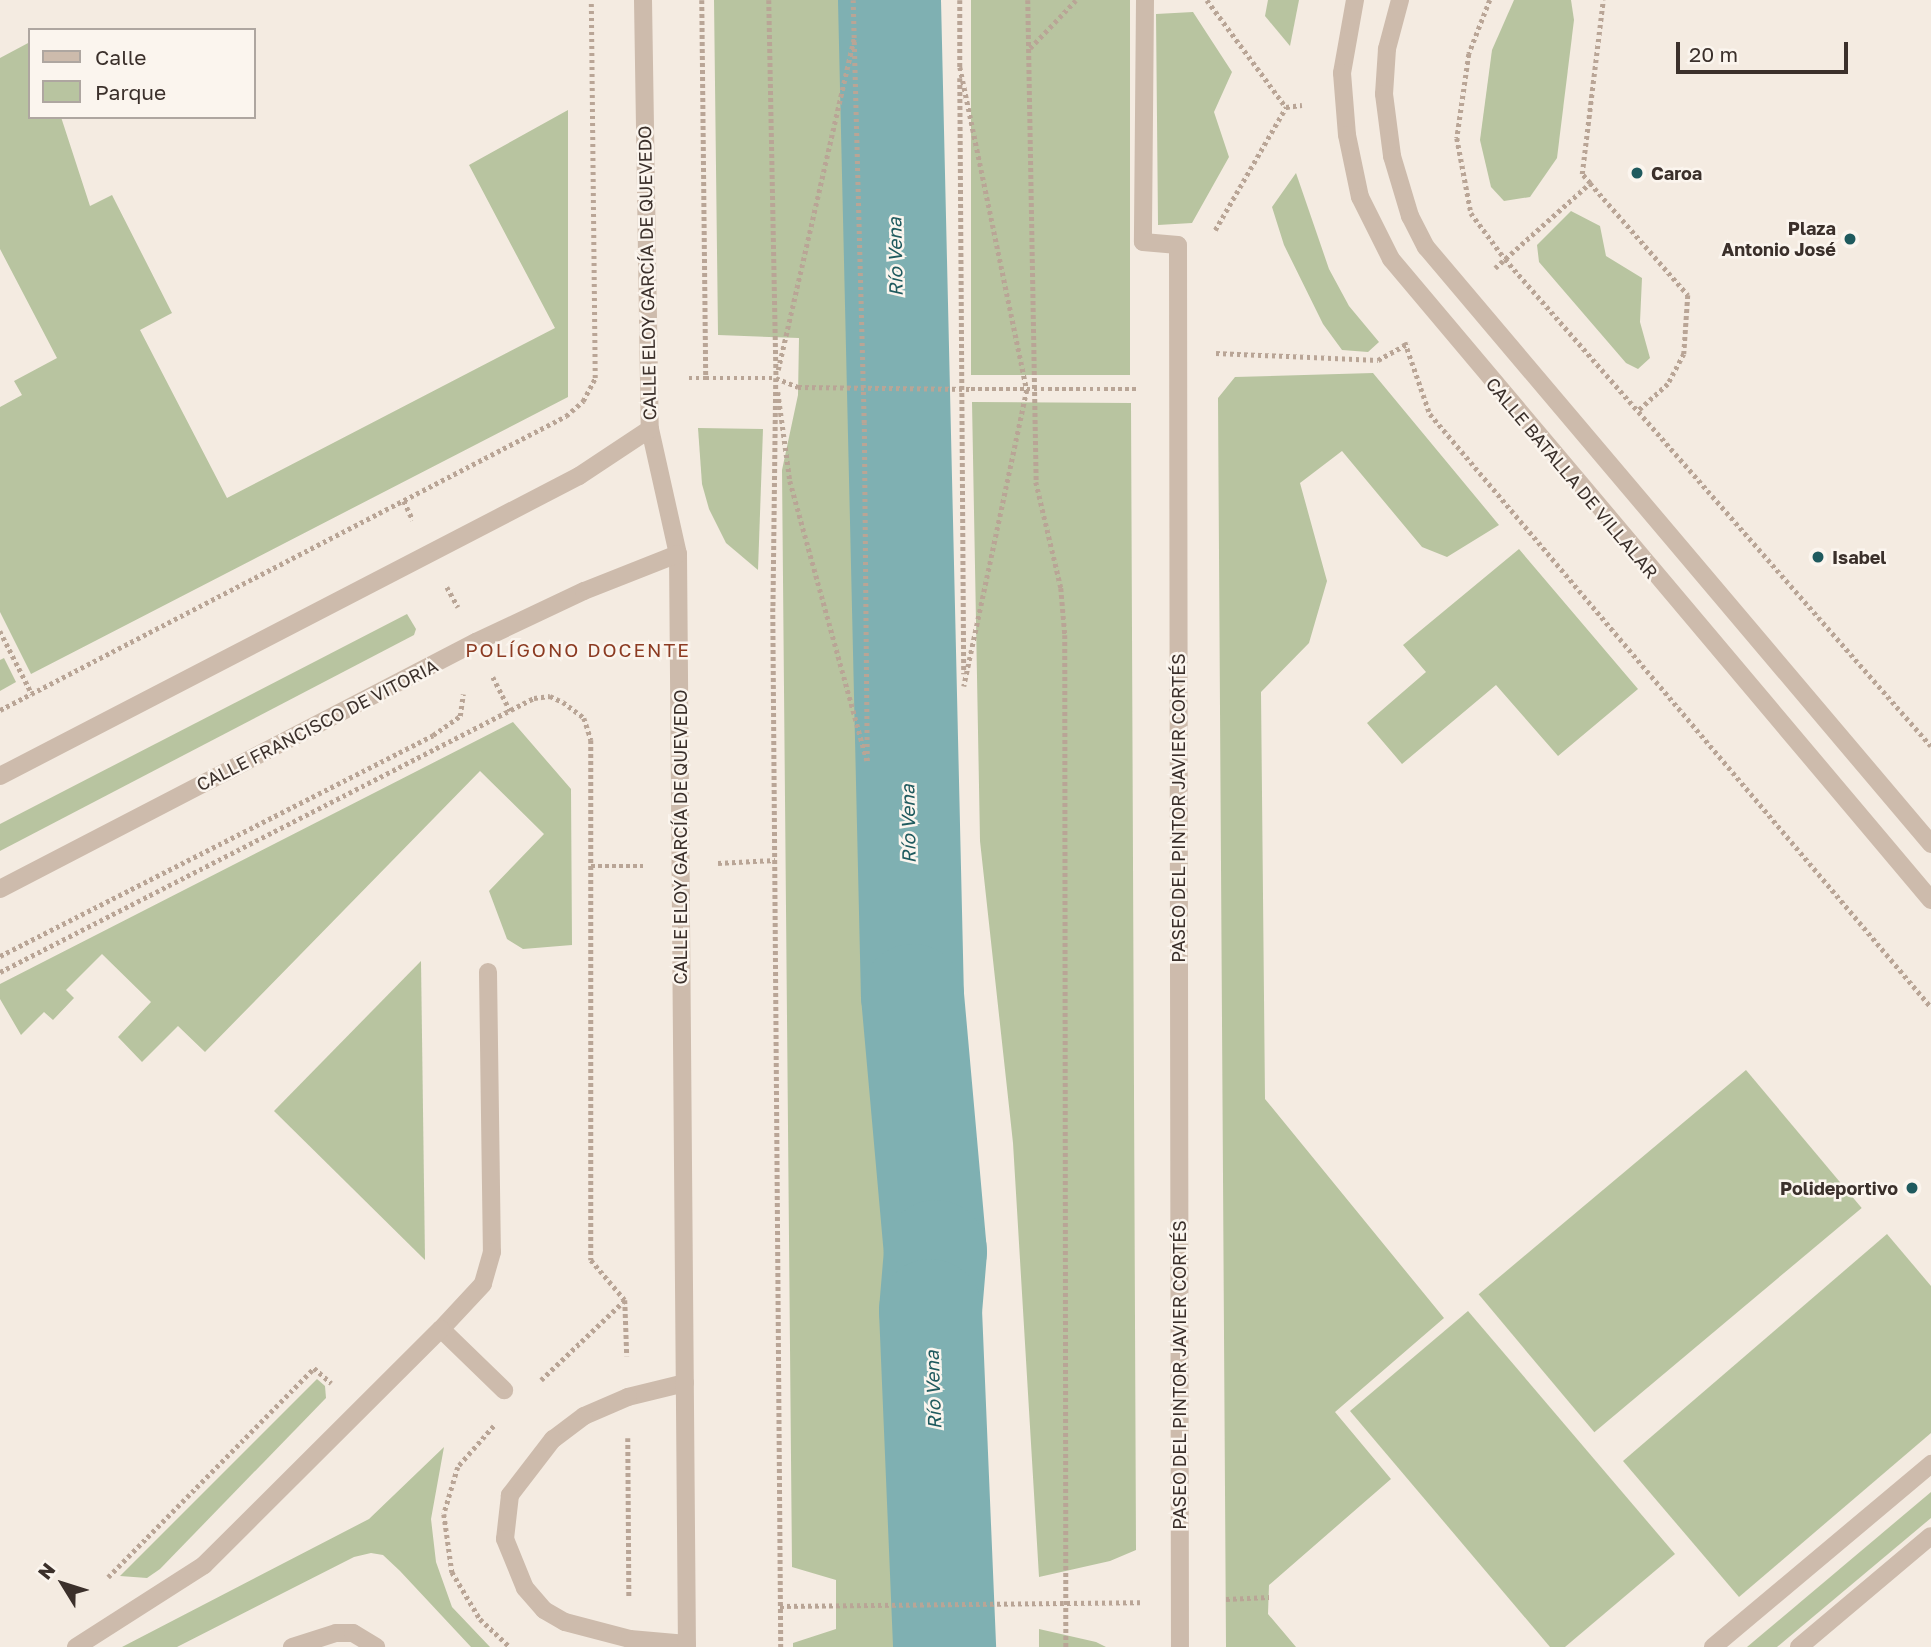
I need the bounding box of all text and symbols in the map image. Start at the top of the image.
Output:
legend [28,28,256,119]
scale bar [1679,28,1850,72]
text: 20 m [1689,41,1738,67]
text: Calle [95,44,147,70]
text: Parque [95,79,166,105]
street label: CALLE ELOY GARCÍA DE QUEVEDO [634,125,660,421]
place label: Caroa [1651,162,1702,184]
marker: Caroa [1629,165,1645,181]
water label: Río Vena [883,217,907,297]
place label: Plaza Antonio José [1721,218,1836,260]
marker: Plaza Antonio José [1842,231,1858,247]
street label: CALLE BATALLA DE VILLALAR [1482,373,1662,583]
place label: Isabel [1832,546,1886,568]
marker: Isabel [1810,549,1826,565]
district label: POLÍGONO DOCENTE [467,639,689,661]
street label: PASEO DEL PINTOR JAVIER CORTÉS [1167,653,1189,963]
street label: CALLE FRANCISCO DE VITORIA [193,655,441,795]
street label: CALLE ELOY GARCÍA DE QUEVEDO [669,689,691,985]
water label: Río Vena [896,784,920,864]
place label: Polideportivo [1780,1177,1898,1199]
marker: Polideportivo [1904,1180,1920,1196]
street label: PASEO DEL PINTOR JAVIER CORTÉS [1168,1220,1190,1530]
water label: Río Vena [920,1350,946,1430]
north arrow [28,1549,98,1619]
text: N [33,1558,60,1584]

